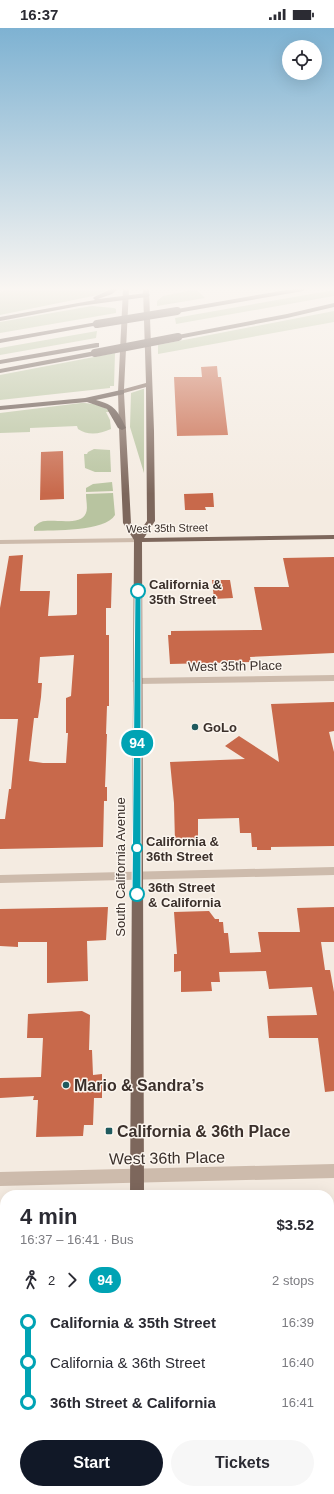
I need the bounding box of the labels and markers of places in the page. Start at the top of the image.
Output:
place label: California & 35th Street [149,577,222,607]
marker: California & 35th Street [130,583,146,599]
place label: GoLo [203,720,237,735]
marker: GoLo [190,722,200,732]
place label: California & 36th Street [146,834,219,864]
marker: California & 36th Street [131,842,143,854]
place label: 36th Street & California [148,880,222,910]
marker: 36th Street & California [129,886,145,902]
place label: Mario & Sandra’s [74,1077,204,1094]
marker: Mario & Sandra’s [61,1080,71,1090]
place label: California & 36th Place [117,1123,290,1140]
marker: California & 36th Place [104,1126,114,1136]

